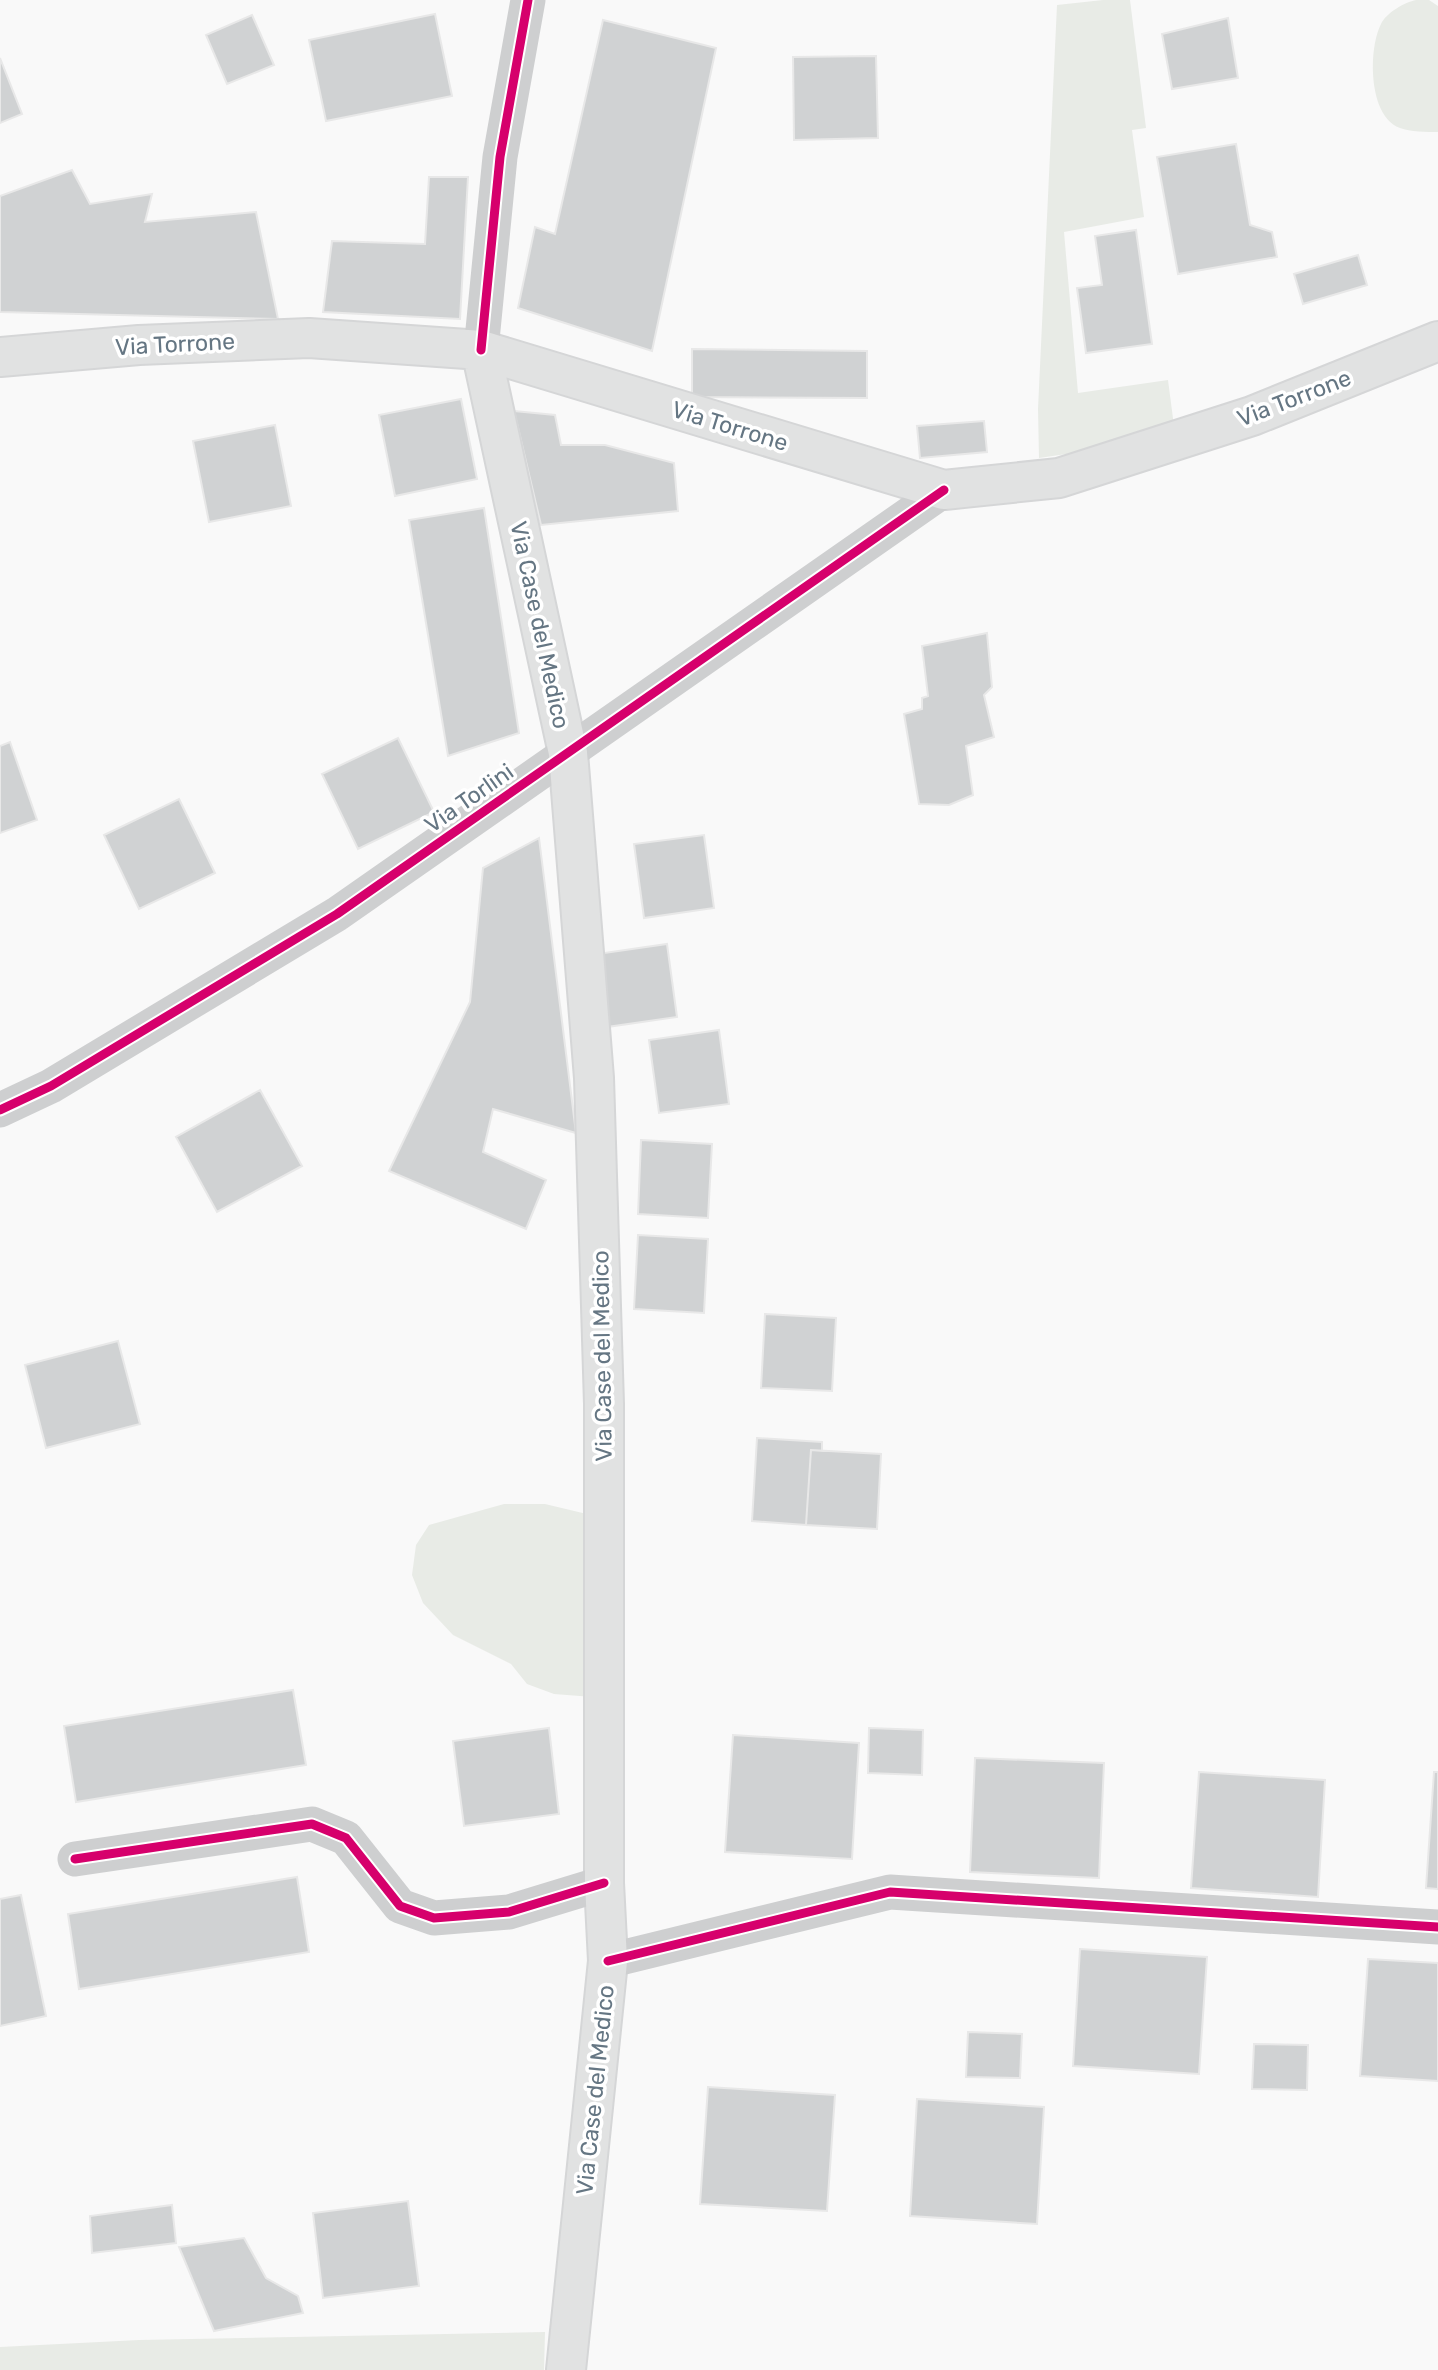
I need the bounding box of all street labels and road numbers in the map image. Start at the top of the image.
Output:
street label: Via Torrone [114,327,236,361]
street label: Via Torrone [1233,363,1355,433]
street label: Via Torrone [669,395,791,457]
street label: Via Case del Medico [504,519,576,731]
street label: Via Torlini [419,757,519,839]
street label: Via Case del Medico [586,1250,618,1462]
street label: Via Case del Medico [570,1983,620,2197]

